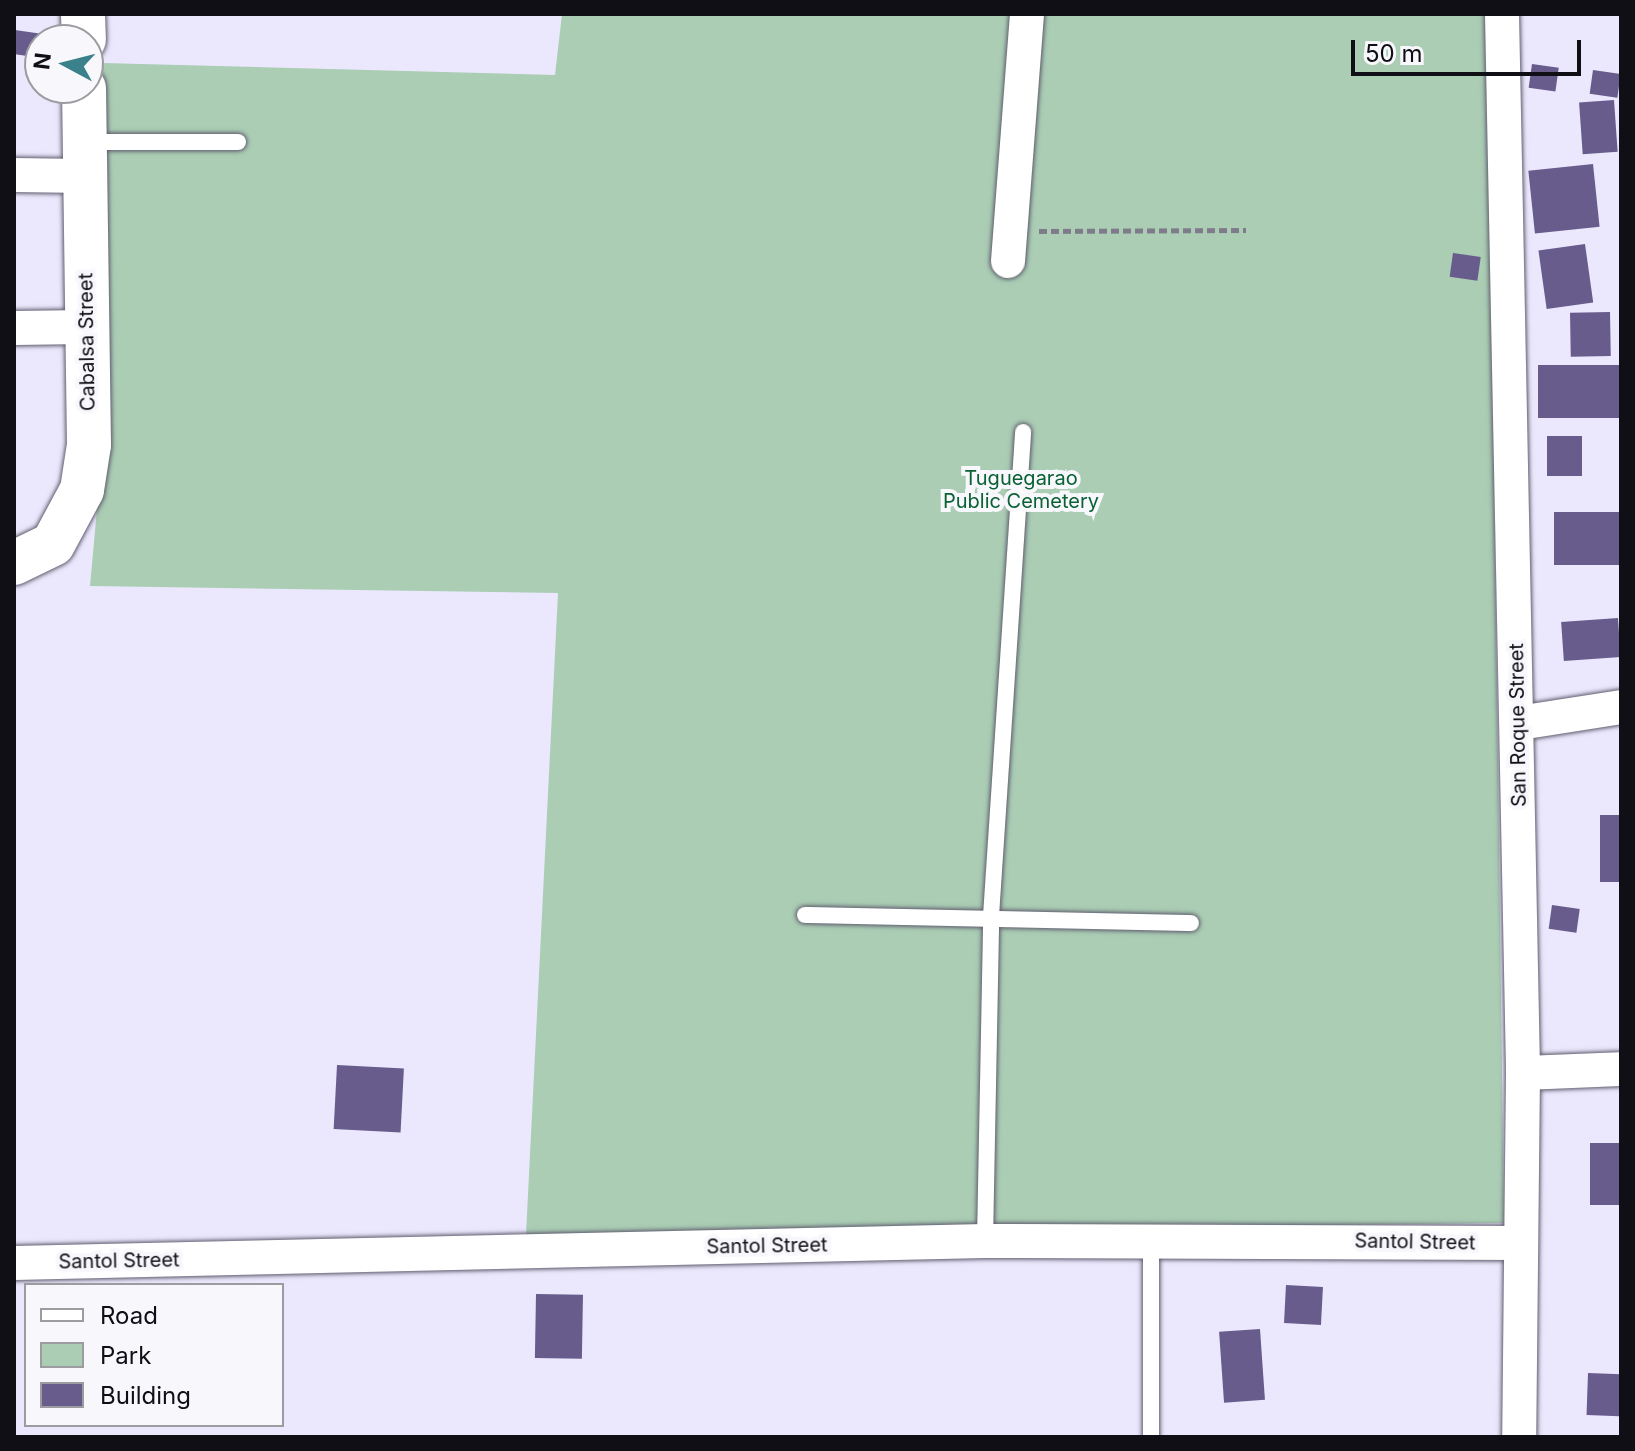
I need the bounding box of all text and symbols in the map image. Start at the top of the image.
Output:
north arrow [24,24,104,104]
scale bar [1355,24,1585,74]
text: 50 m [1365,39,1423,68]
text: N [28,51,56,71]
street label: Cabalsa Street [74,273,100,411]
park label: Tuguegarao Public Cemetery [943,466,1099,513]
street label: San Roque Street [1505,643,1531,807]
street label: Santol Street [1354,1229,1476,1255]
street label: Santol Street [706,1233,828,1259]
street label: Santol Street [58,1248,180,1274]
legend [24,1283,284,1427]
text: Road [100,1301,158,1330]
text: Park [100,1341,151,1370]
text: Building [100,1381,191,1410]

